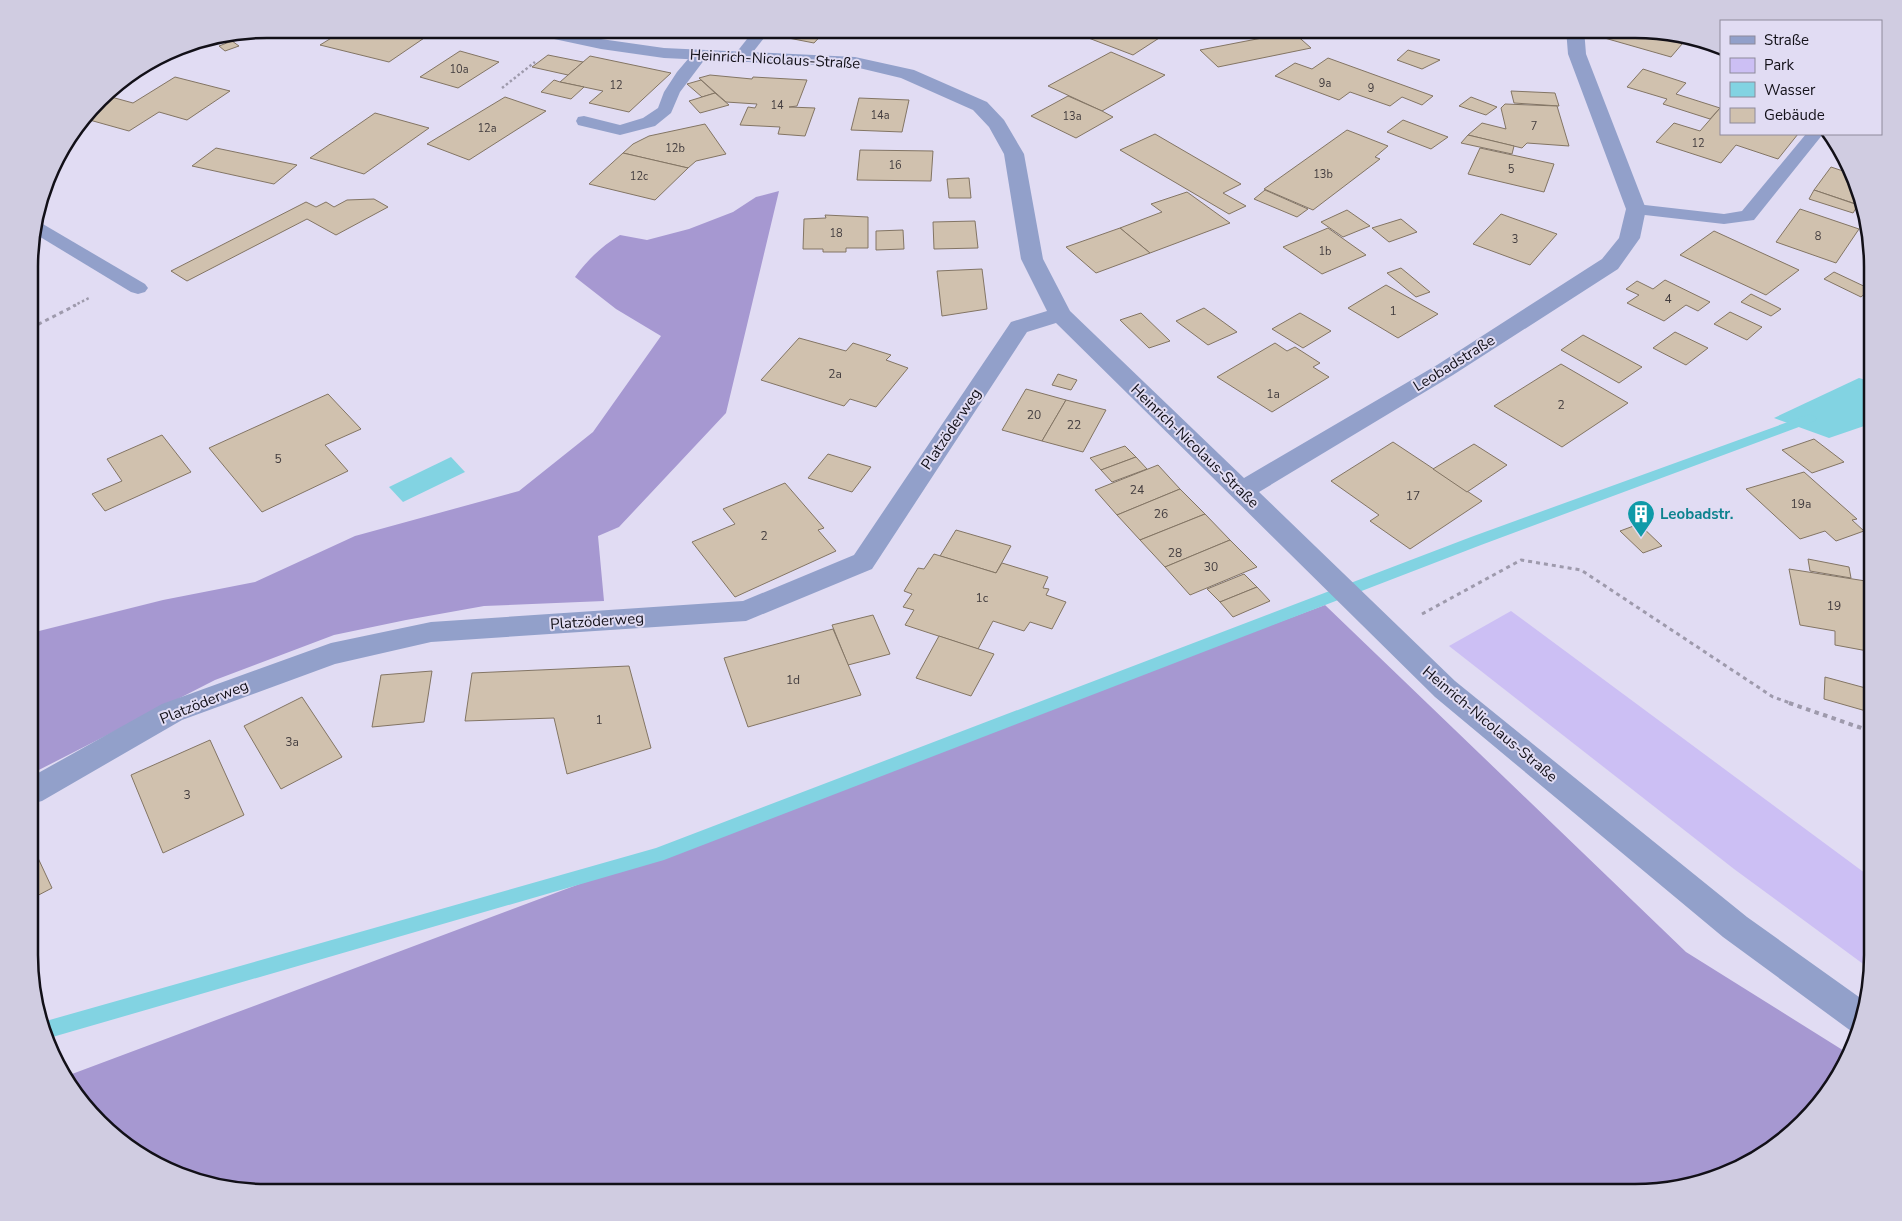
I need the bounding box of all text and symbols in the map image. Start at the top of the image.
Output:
legend [1720,20,1882,135]
text: Straße [1764,30,1809,50]
street label: Heinrich-Nicolaus-Straße [689,45,861,73]
text: Park [1764,55,1794,75]
house number: 10a [449,62,469,77]
house number: 9a [1319,76,1331,91]
house number: 12 [609,78,623,93]
text: Wasser [1764,80,1816,100]
house number: 9 [1368,81,1374,96]
house number: 14 [770,98,784,113]
text: Gebäude [1764,105,1825,125]
house number: 14a [870,108,890,123]
house number: 13a [1062,109,1082,124]
house number: 7 [1531,119,1537,134]
house number: 12a [477,121,497,136]
house number: 12 [1691,136,1705,151]
house number: 12b [665,141,685,156]
house number: 16 [888,158,902,173]
house number: 5 [1508,162,1515,177]
house number: 13b [1313,167,1333,182]
house number: 12c [630,169,648,184]
house number: 18 [829,226,843,241]
house number: 8 [1815,229,1822,244]
house number: 3 [1512,232,1518,247]
house number: 1b [1318,244,1332,259]
house number: 4 [1664,291,1672,307]
house number: 1 [1389,303,1397,319]
street label: Leobadstraße [1409,330,1499,396]
house number: 2a [828,366,842,382]
street label: Heinrich-Nicolaus-Straße [1127,379,1263,513]
street label: Platzöderweg [916,384,986,474]
house number: 1a [1266,386,1280,402]
house number: 2 [1557,397,1565,413]
house number: 20 [1027,407,1041,423]
house number: 22 [1067,417,1081,433]
house number: 5 [274,451,282,467]
house number: 24 [1130,482,1144,498]
house number: 17 [1406,488,1420,504]
house number: 19a [1791,496,1811,512]
building icon: Leobadstr. [1626,499,1656,538]
place label: Leobadstr. [1660,504,1734,524]
house number: 26 [1154,506,1168,522]
house number: 2 [760,528,768,544]
house number: 28 [1168,545,1182,561]
house number: 30 [1204,559,1218,575]
house number: 1c [976,590,989,606]
house number: 19 [1827,598,1841,614]
street label: Platzöderweg [549,608,645,634]
street label: Heinrich-Nicolaus-Straße [1418,661,1562,787]
house number: 1d [786,672,800,688]
street label: Platzöderweg [157,675,251,729]
house number: 1 [595,712,603,728]
house number: 3a [285,734,299,750]
house number: 3 [183,787,191,803]

